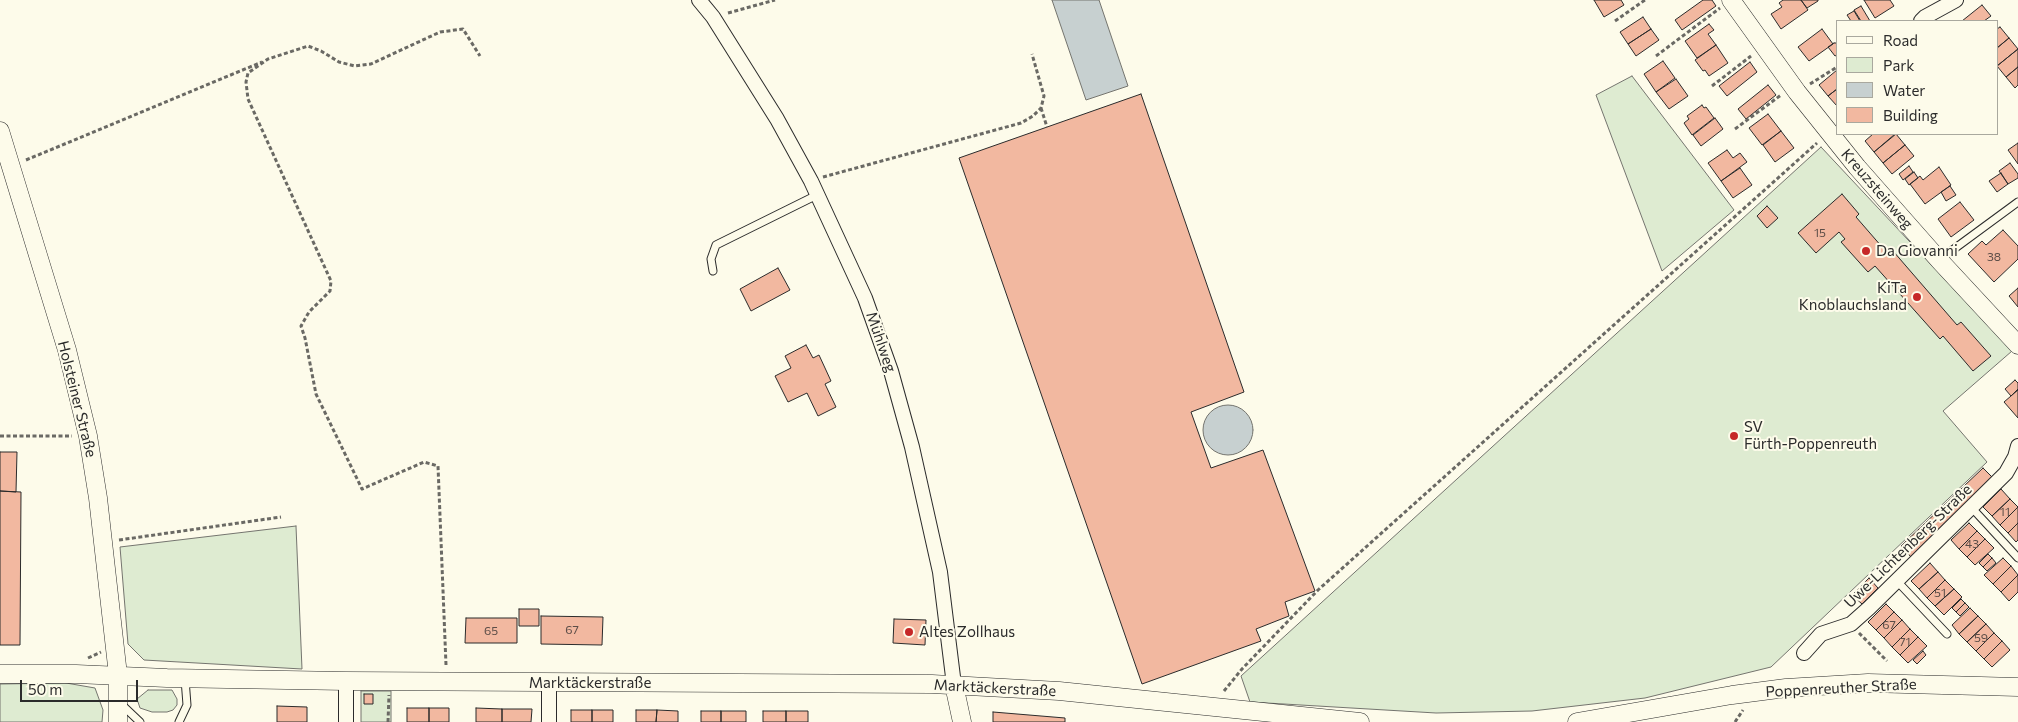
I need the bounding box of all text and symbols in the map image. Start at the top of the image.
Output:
legend [1836,20,1998,135]
text: Road [1883,31,1918,49]
text: Park [1883,56,1914,74]
text: Water [1883,81,1925,99]
text: Building [1883,106,1938,124]
street label: Kreuzsteinweg [1837,145,1917,233]
house number: 15 [1814,226,1826,240]
place label: Da Giovanni [1876,242,1958,260]
marker: Da Giovanni [1860,245,1872,257]
house number: 38 [1987,250,2001,264]
place label: KiTa Knoblauchsland [1799,279,1907,314]
marker: KiTa Knoblauchsland [1911,291,1923,303]
street label: Mühlweg [862,309,900,375]
street label: Holsteiner Straße [54,339,100,459]
place label: SV Fürth-Poppenreuth [1744,418,1877,453]
marker: SV Fürth-Poppenreuth [1728,430,1740,442]
street label: Uwe-Lichtenberg-Straße [1840,480,1976,612]
house number: 11 [2000,505,2010,519]
house number: 43 [1965,537,1979,551]
house number: 51 [1934,586,1946,600]
house number: 67 [1882,618,1896,632]
house number: 67 [565,623,579,637]
place label: Altes Zollhaus [919,623,1015,641]
house number: 65 [484,624,498,638]
marker: Altes Zollhaus [903,626,915,638]
house number: 59 [1974,631,1988,645]
house number: 71 [1899,635,1911,649]
scale bar [22,670,140,702]
street label: Marktäckerstraße [529,674,651,692]
street label: Poppenreuther Straße [1765,675,1917,701]
street label: Marktäckerstraße [933,676,1057,700]
text: 50 m [28,680,62,698]

